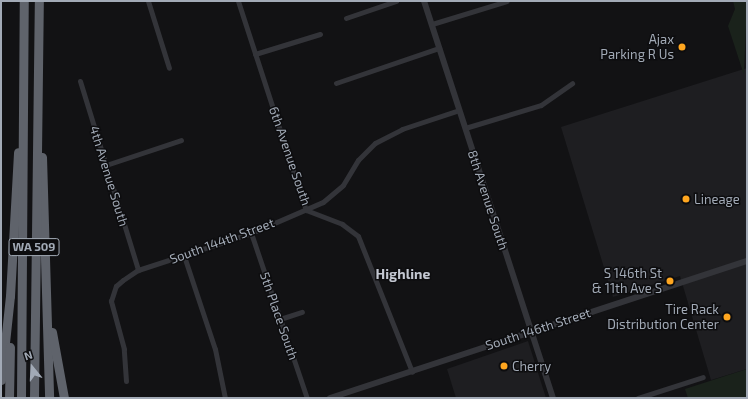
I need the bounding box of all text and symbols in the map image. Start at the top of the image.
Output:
place label: Ajax Parking R Us [600,32,674,63]
marker: Ajax Parking R Us [677,42,687,52]
street label: 6th Avenue South [266,104,314,208]
street label: 4th Avenue South [86,124,132,228]
street label: 8th Avenue South [464,148,512,252]
place label: Lineage [694,191,740,207]
marker: Lineage [681,194,691,204]
street label: South 144th Street [168,215,276,267]
road number: WA 509 [8,237,60,257]
district label: Highline [376,266,430,282]
place label: S 146th St & 11th Ave S [592,266,662,297]
street label: 5th Place South [257,270,301,362]
marker: S 146th St & 11th Ave S [665,276,675,286]
place label: Tire Rack Distribution Center [607,302,719,333]
street label: South 146th Street [483,305,593,353]
marker: Tire Rack Distribution Center [722,312,732,322]
north arrow [12,347,52,387]
text: N [22,348,34,363]
place label: Cherry [512,358,551,374]
marker: Cherry [499,361,509,371]

